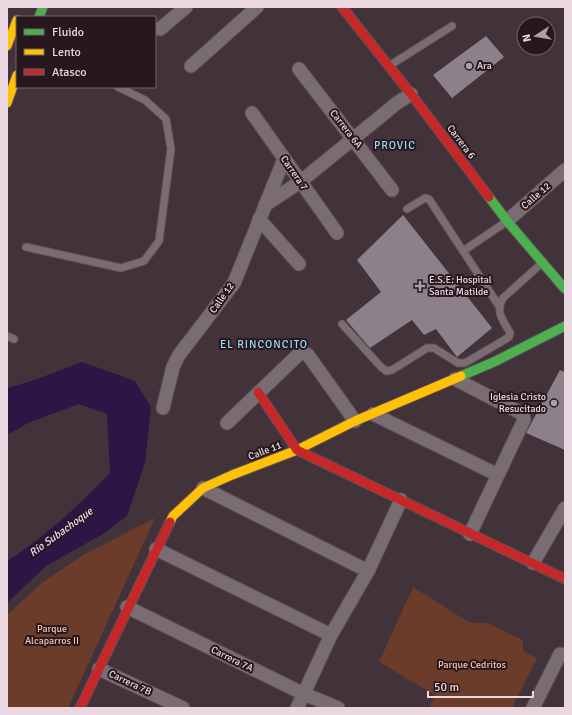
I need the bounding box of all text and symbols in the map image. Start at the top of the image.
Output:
legend [16,16,156,88]
north arrow [516,16,556,56]
text: Fluido [52,25,84,40]
text: N [520,33,534,43]
text: Lento [52,45,81,60]
place label: Ara [477,60,492,72]
marker: Ara [464,61,474,71]
text: Atasco [52,65,87,80]
street label: Carrera 6A [327,107,365,151]
street label: Carrera 6 [444,123,478,161]
district label: PROVIC [374,139,416,152]
street label: Carrera 7 [278,153,310,193]
street label: Calle 12 [519,180,553,212]
place label: E.S.E. Hospital Santa Matilde [429,274,492,298]
street label: Calle 12 [207,280,237,316]
marker: E.S.E. Hospital Santa Matilde [414,280,426,292]
district label: EL RINCONCITO [220,338,308,351]
place label: Iglesia Cristo Resucitado [490,391,546,415]
marker: Iglesia Cristo Resucitado [549,398,559,408]
street label: Calle 11 [247,439,283,463]
water label: Río Subachoque [27,504,96,559]
park label: Parque Alcaparros II [25,623,79,647]
street label: Carrera 7A [209,644,255,674]
park label: Parque Cedritos [438,659,507,671]
street label: Carrera 7B [107,668,153,698]
scale bar [428,673,533,699]
text: 50 m [434,680,459,695]

